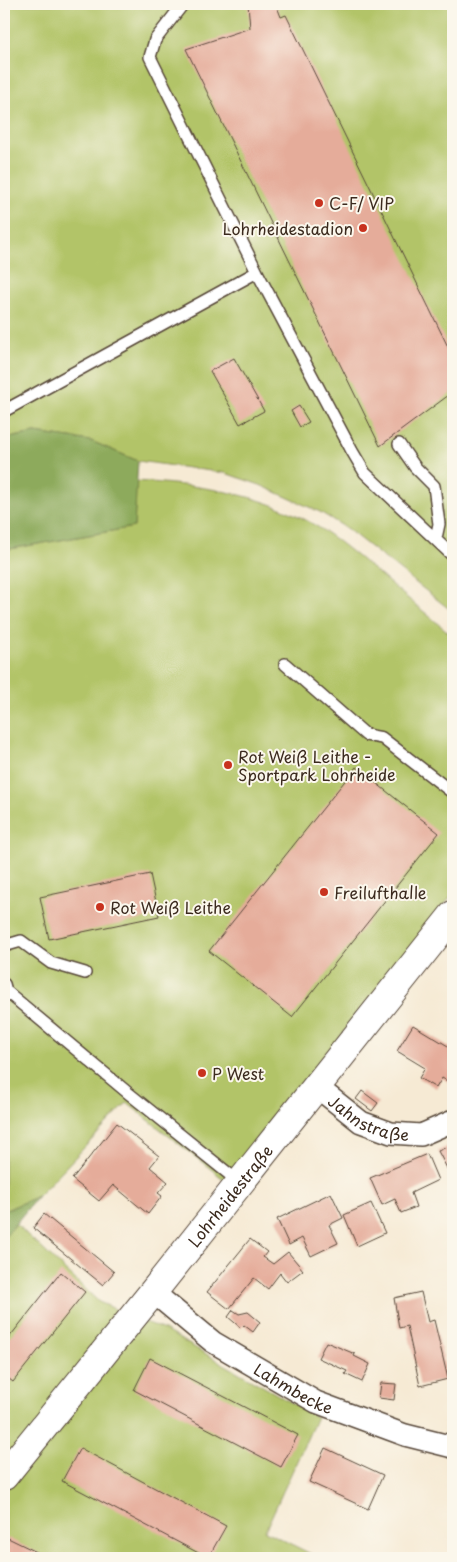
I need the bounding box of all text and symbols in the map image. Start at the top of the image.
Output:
place label: C-F/ VIP [329,191,394,215]
marker: C-F/ VIP [313,197,325,209]
place label: Lohrheidestadion [222,216,353,240]
marker: Lohrheidestadion [357,222,369,234]
place label: Rot Weiß Leithe - Sportpark Lohrheide [238,744,396,786]
marker: Rot Weiß Leithe - Sportpark Lohrheide [222,759,234,771]
place label: Freilufthalle [334,880,427,904]
marker: Freilufthalle [318,886,330,898]
place label: Rot Weiß Leithe [110,895,231,919]
marker: Rot Weiß Leithe [94,901,106,913]
place label: P West [212,1061,264,1085]
marker: P West [196,1067,208,1079]
street label: Jahnstraße [323,1089,410,1146]
street label: Lohrheidestraße [182,1139,278,1252]
street label: Lahmbecke [250,1357,336,1419]

